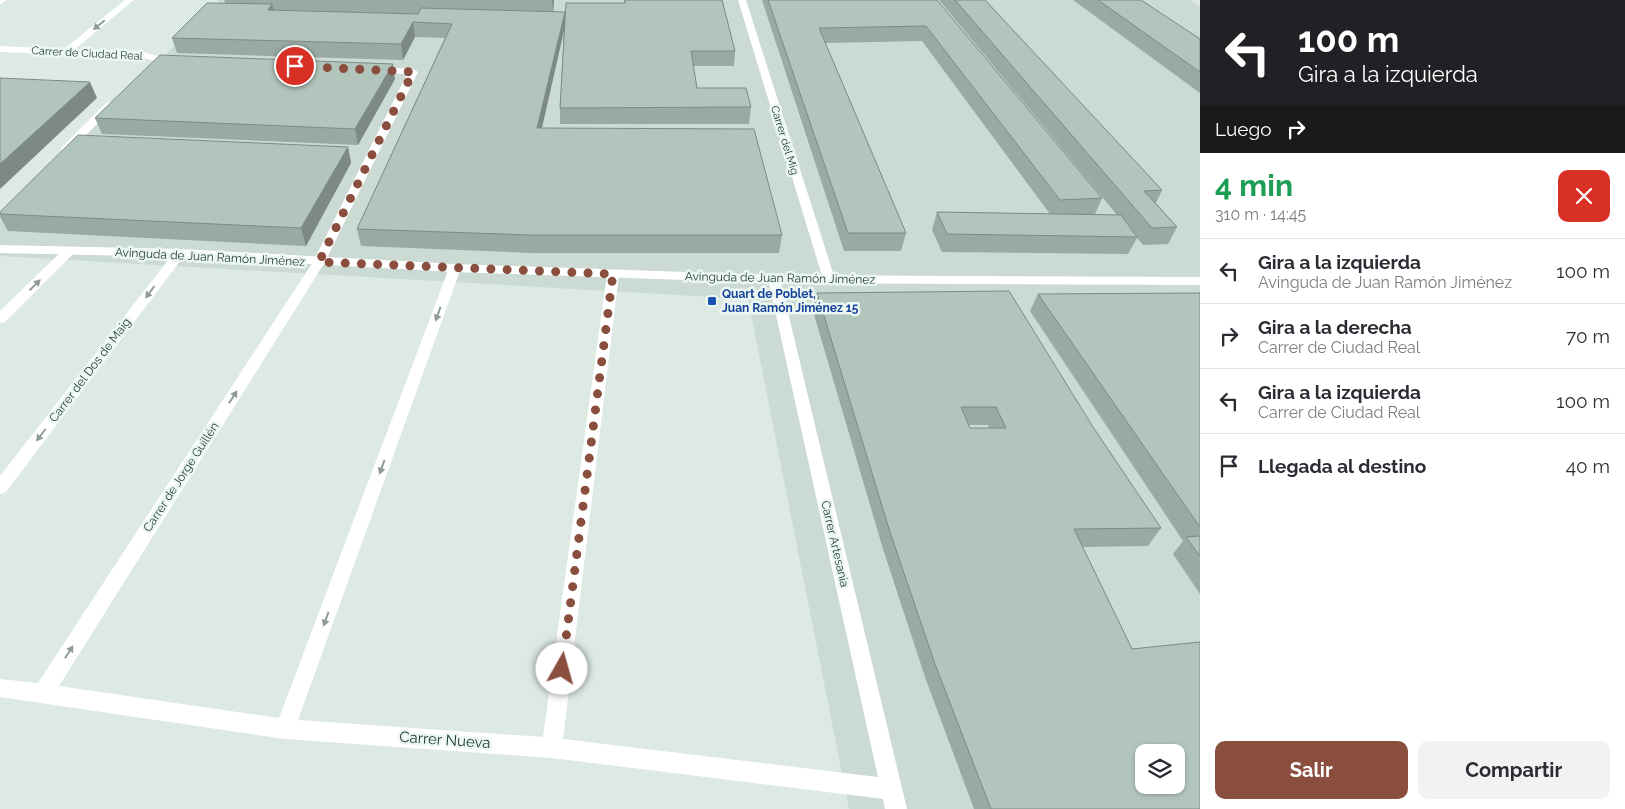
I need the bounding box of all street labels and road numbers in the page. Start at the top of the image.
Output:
street label: Carrer de Ciudad Real [31,44,143,63]
street label: Carrer del Mig [768,104,801,176]
street label: Avinguda de Juan Ramón Jiménez [114,245,306,269]
street label: Avinguda de Juan Ramón Jiménez [685,269,875,287]
street label: Carrer del Dos de Maig [46,315,134,425]
street label: Carrer de Jorge Guillén [140,420,222,534]
street label: Carrer Artesania [818,499,852,589]
street label: Carrer Nueva [399,728,491,752]

